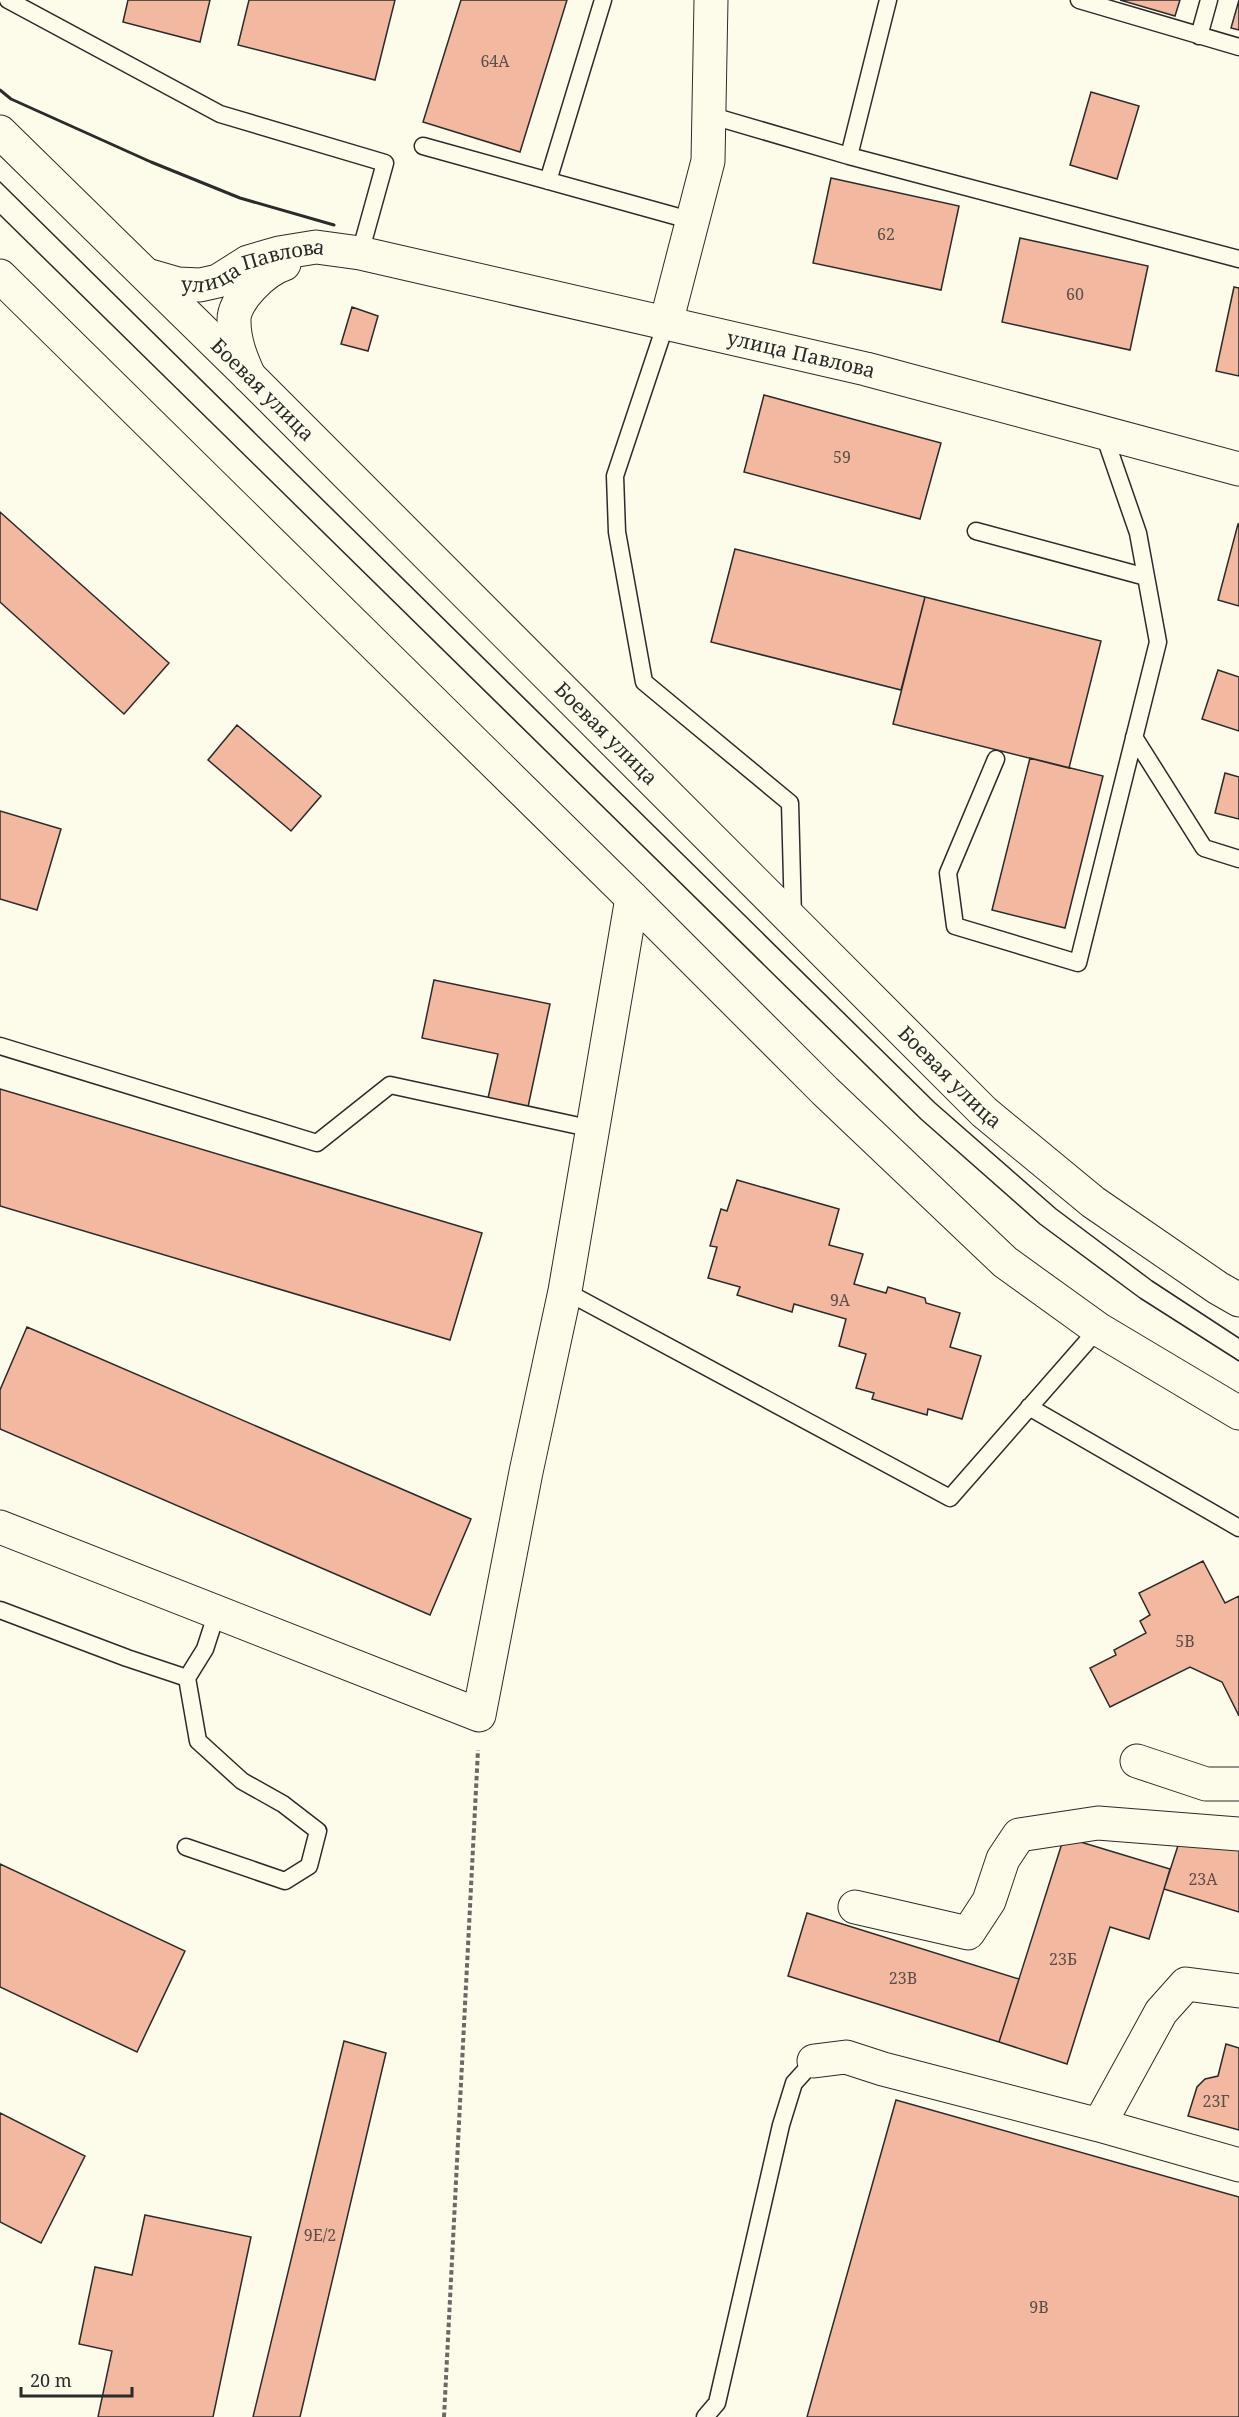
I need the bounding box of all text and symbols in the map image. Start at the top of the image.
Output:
house number: 64А [480,50,510,72]
house number: 62 [877,223,895,245]
street label: улица Павлова [180,233,327,298]
house number: 60 [1066,283,1084,305]
street label: улица Павлова [724,324,879,384]
street label: Боевая улица [205,332,321,447]
house number: 59 [833,446,851,468]
street label: Боевая улица [549,676,664,791]
street label: Боевая улица [892,1020,1008,1134]
house number: 9А [830,1289,851,1311]
house number: 5В [1175,1630,1195,1652]
house number: 23А [1188,1868,1218,1890]
house number: 23Б [1049,1948,1077,1970]
house number: 23В [889,1967,917,1989]
house number: 23Г [1203,2090,1229,2112]
house number: 9Е/2 [304,2224,336,2246]
house number: 9В [1029,2296,1049,2318]
scale bar [21,2360,132,2398]
text: 20 m [30,2368,72,2392]

